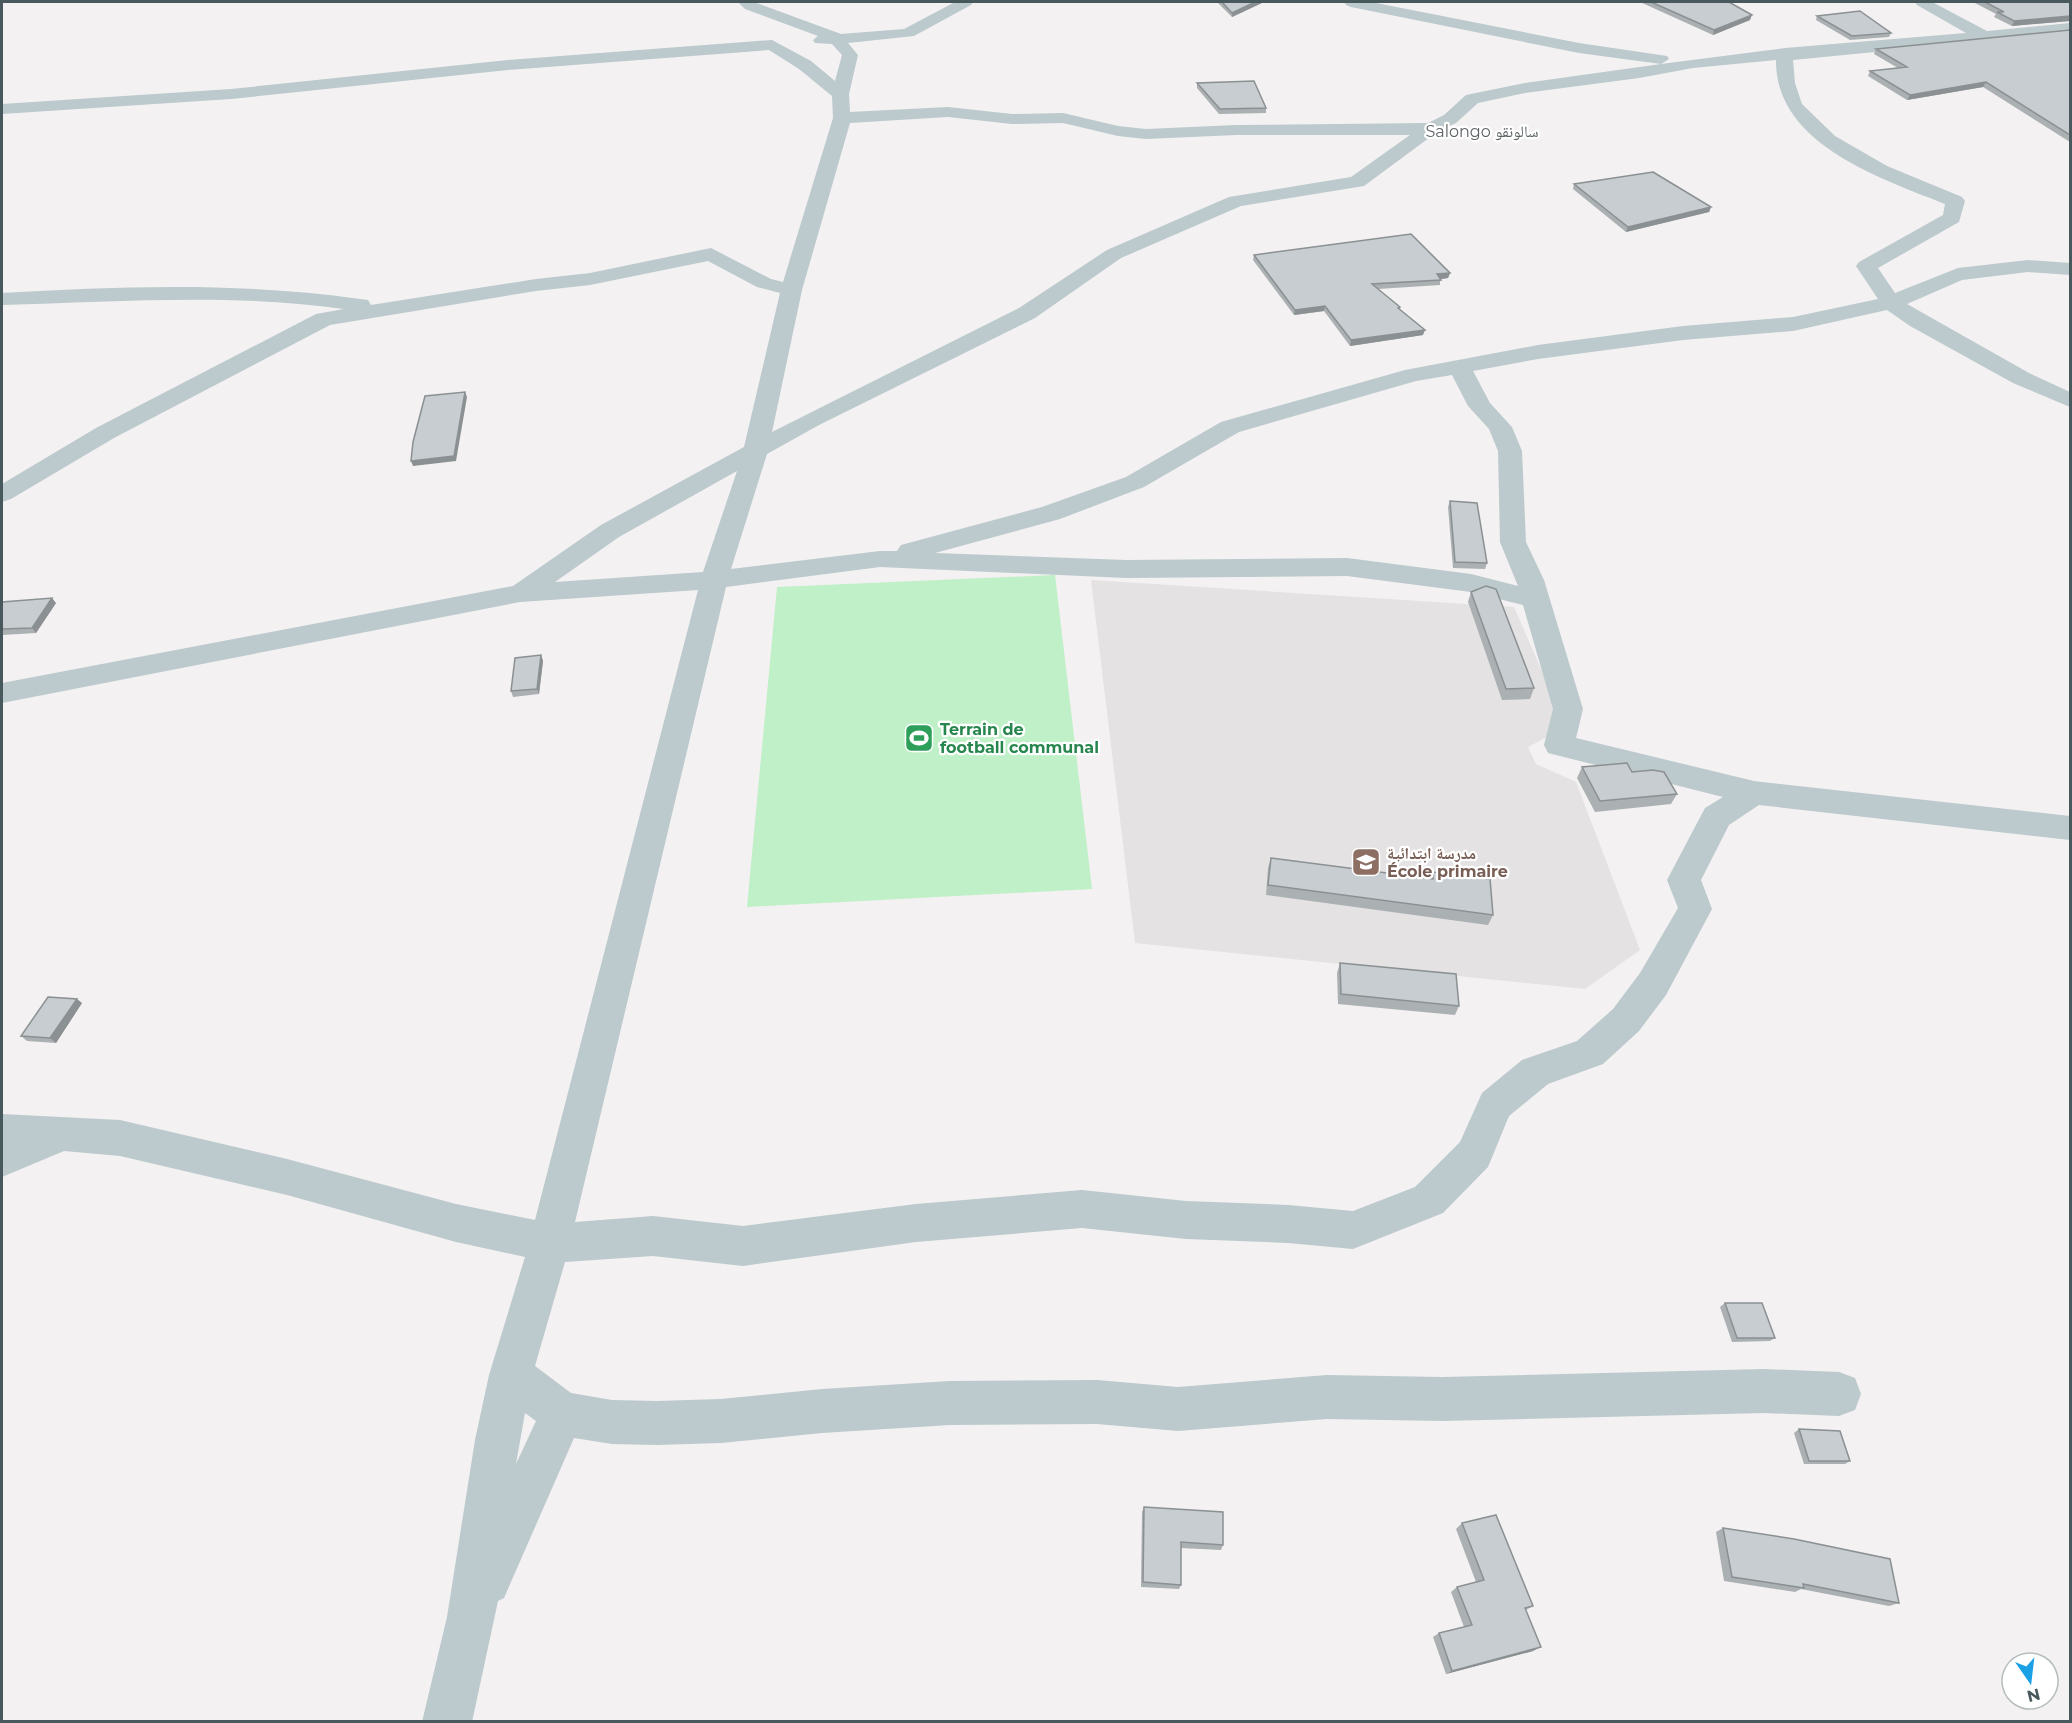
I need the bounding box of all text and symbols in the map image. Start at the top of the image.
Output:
district label: Salongo سالونقو [1425,122,1539,141]
place label: Terrain de football communal [940,720,1099,757]
sports icon: Terrain de football communal [903,722,935,754]
place label: مدرسة ابتدائية École primaire [1387,844,1508,881]
school or university icon: مدرسة ابتدائية École primaire [1350,846,1382,878]
north arrow [2000,1651,2060,1711]
text: N [2025,1684,2042,1706]

